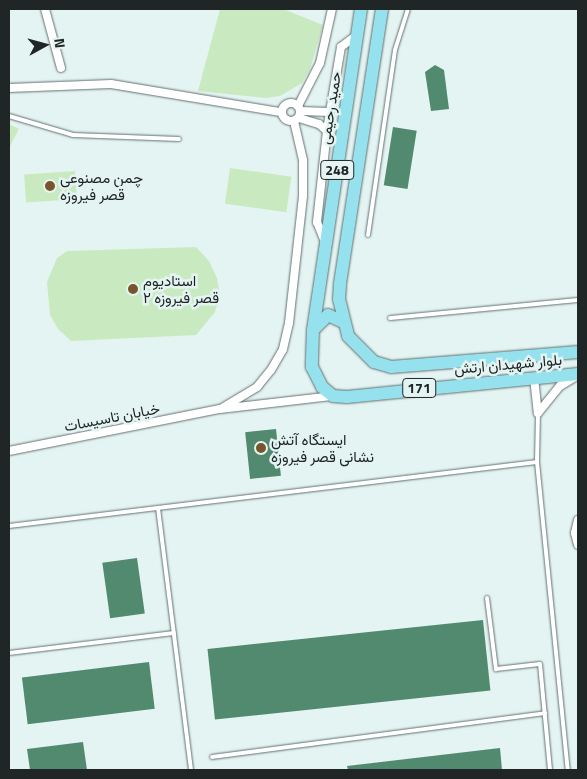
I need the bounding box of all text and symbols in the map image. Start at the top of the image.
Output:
north arrow [20,20,70,70]
text: N [49,37,71,49]
street label: حمید رحیمی [315,70,345,146]
road number: 248 [320,158,354,182]
place label: چمن مصنوعی قصر فیروزه [60,168,143,203]
marker: چمن مصنوعی قصر فیروزه [44,180,56,192]
place label: استادیوم قصر فیروزه ۲ [143,271,219,306]
marker: استادیوم قصر فیروزه ۲ [127,283,139,295]
street label: بلوار شهیدان ارتش [453,350,563,378]
road number: 171 [402,376,436,399]
street label: خیابان تاسیسات [63,399,161,435]
place label: ایستگاه آتش نشانی قصر فیروزه [271,430,374,465]
marker: ایستگاه آتش نشانی قصر فیروزه [255,442,267,454]

